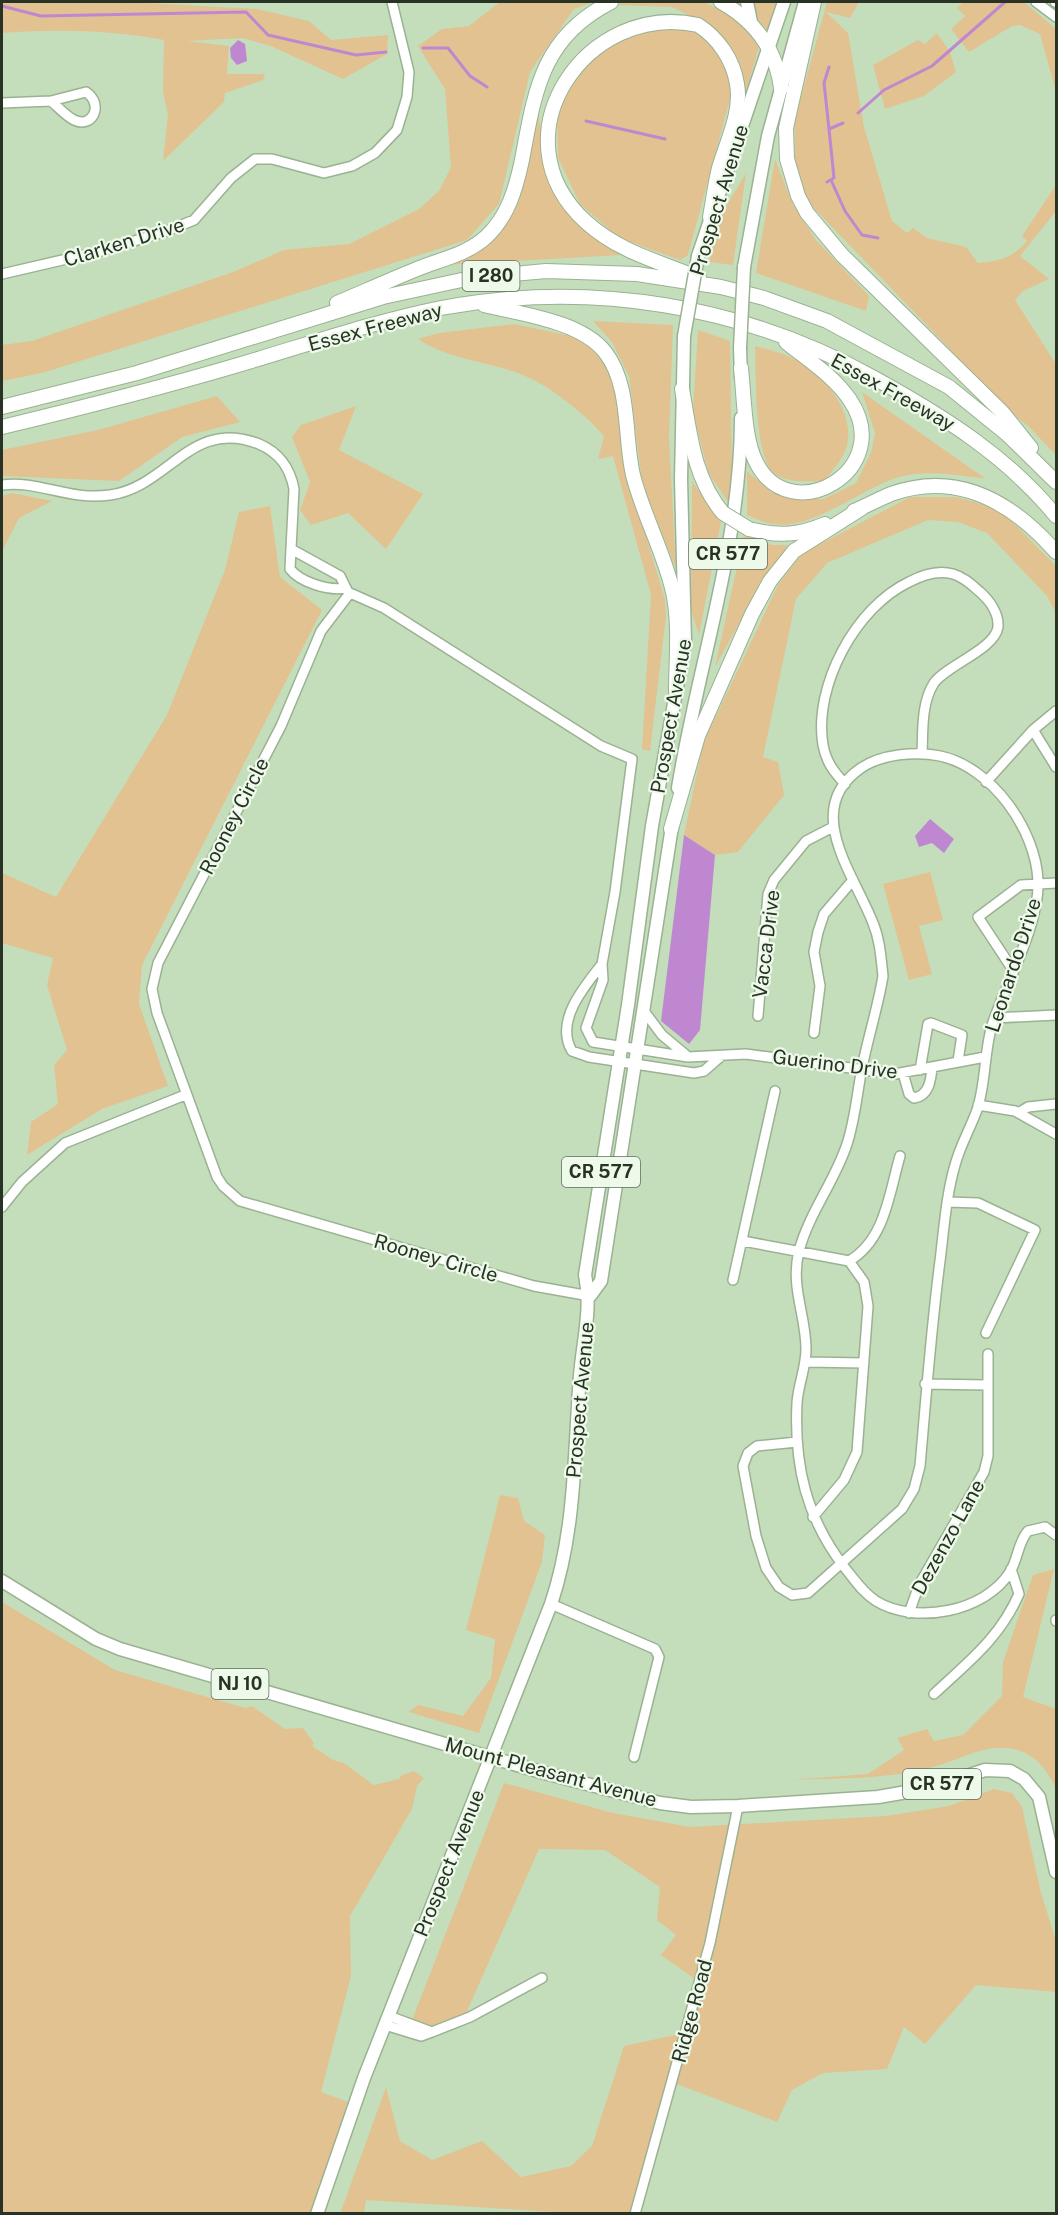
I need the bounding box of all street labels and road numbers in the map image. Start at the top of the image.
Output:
street label: Prospect Avenue [685,122,753,278]
street label: Clarken Drive [61,212,187,272]
road number: I 280 [462,261,520,291]
street label: Essex Freeway [305,297,445,356]
street label: Essex Freeway [827,348,959,436]
road number: CR 577 [689,539,767,569]
street label: Prospect Avenue [646,637,696,795]
street label: Rooney Circle [194,753,274,879]
street label: Vacca Drive [747,888,785,1000]
street label: Leonardo Drive [980,895,1046,1035]
street label: Guerino Drive [771,1044,899,1084]
road number: CR 577 [562,1157,640,1187]
street label: Rooney Circle [371,1229,501,1287]
street label: Prospect Avenue [561,1321,599,1479]
street label: Dezenzo Lane [906,1475,990,1599]
road number: NJ 10 [212,1669,268,1699]
street label: Mount Pleasant Avenue [442,1732,660,1812]
road number: CR 577 [903,1769,981,1799]
street label: Prospect Avenue [409,1786,489,1940]
street label: Ridge Road [667,1957,717,2065]

